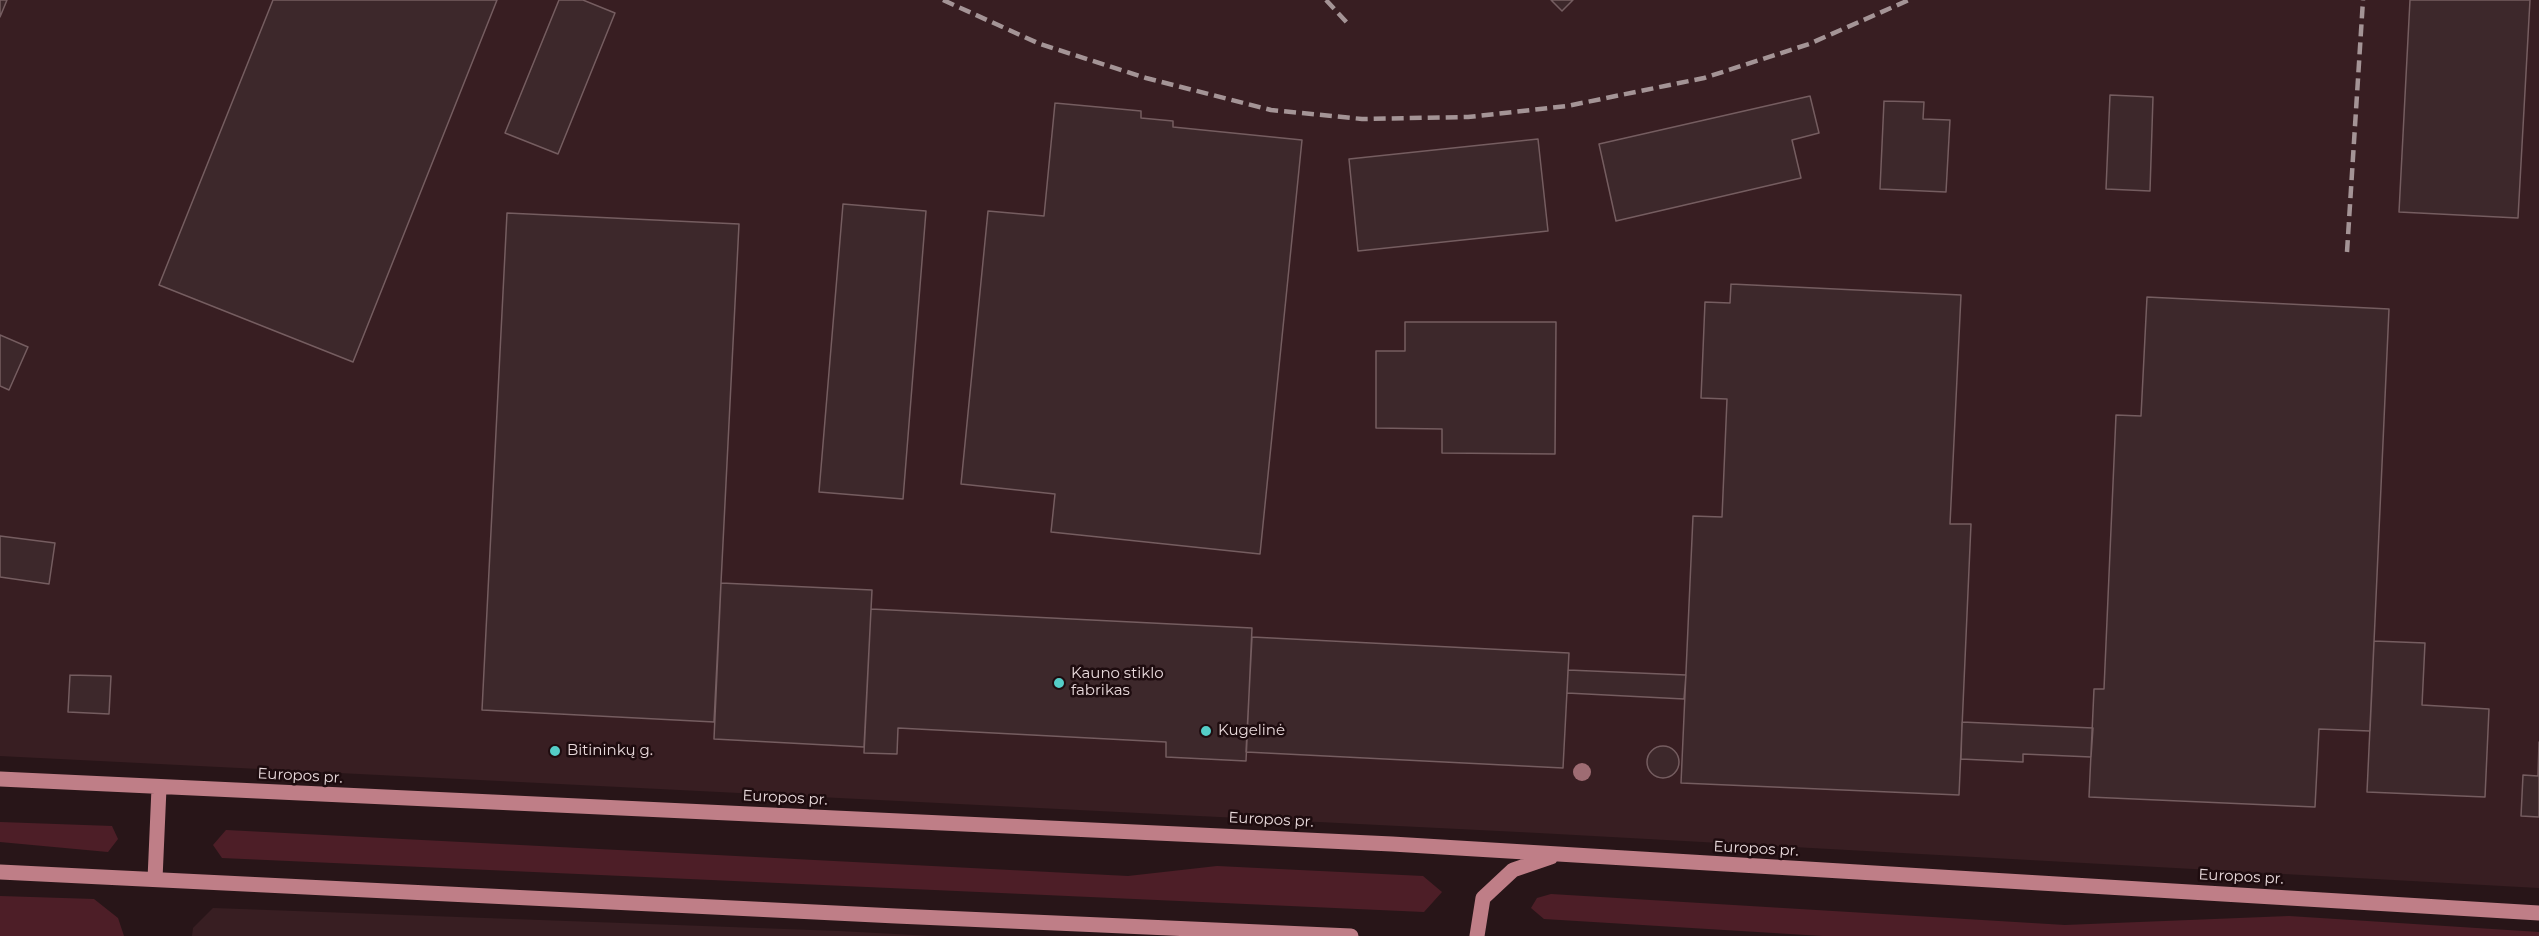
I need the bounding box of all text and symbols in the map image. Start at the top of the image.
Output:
place label: Kauno stiklo fabrikas [1071,665,1164,700]
marker: Kauno stiklo fabrikas [1052,676,1066,690]
place label: Kugelinė [1218,722,1285,740]
marker: Kugelinė [1199,724,1213,738]
place label: Bitininkų g. [567,742,653,760]
marker: Bitininkų g. [548,744,562,758]
street label: Europos pr. [257,765,343,787]
street label: Europos pr. [742,787,828,809]
street label: Europos pr. [1228,809,1314,831]
street label: Europos pr. [1713,838,1799,860]
street label: Europos pr. [2198,866,2284,888]

